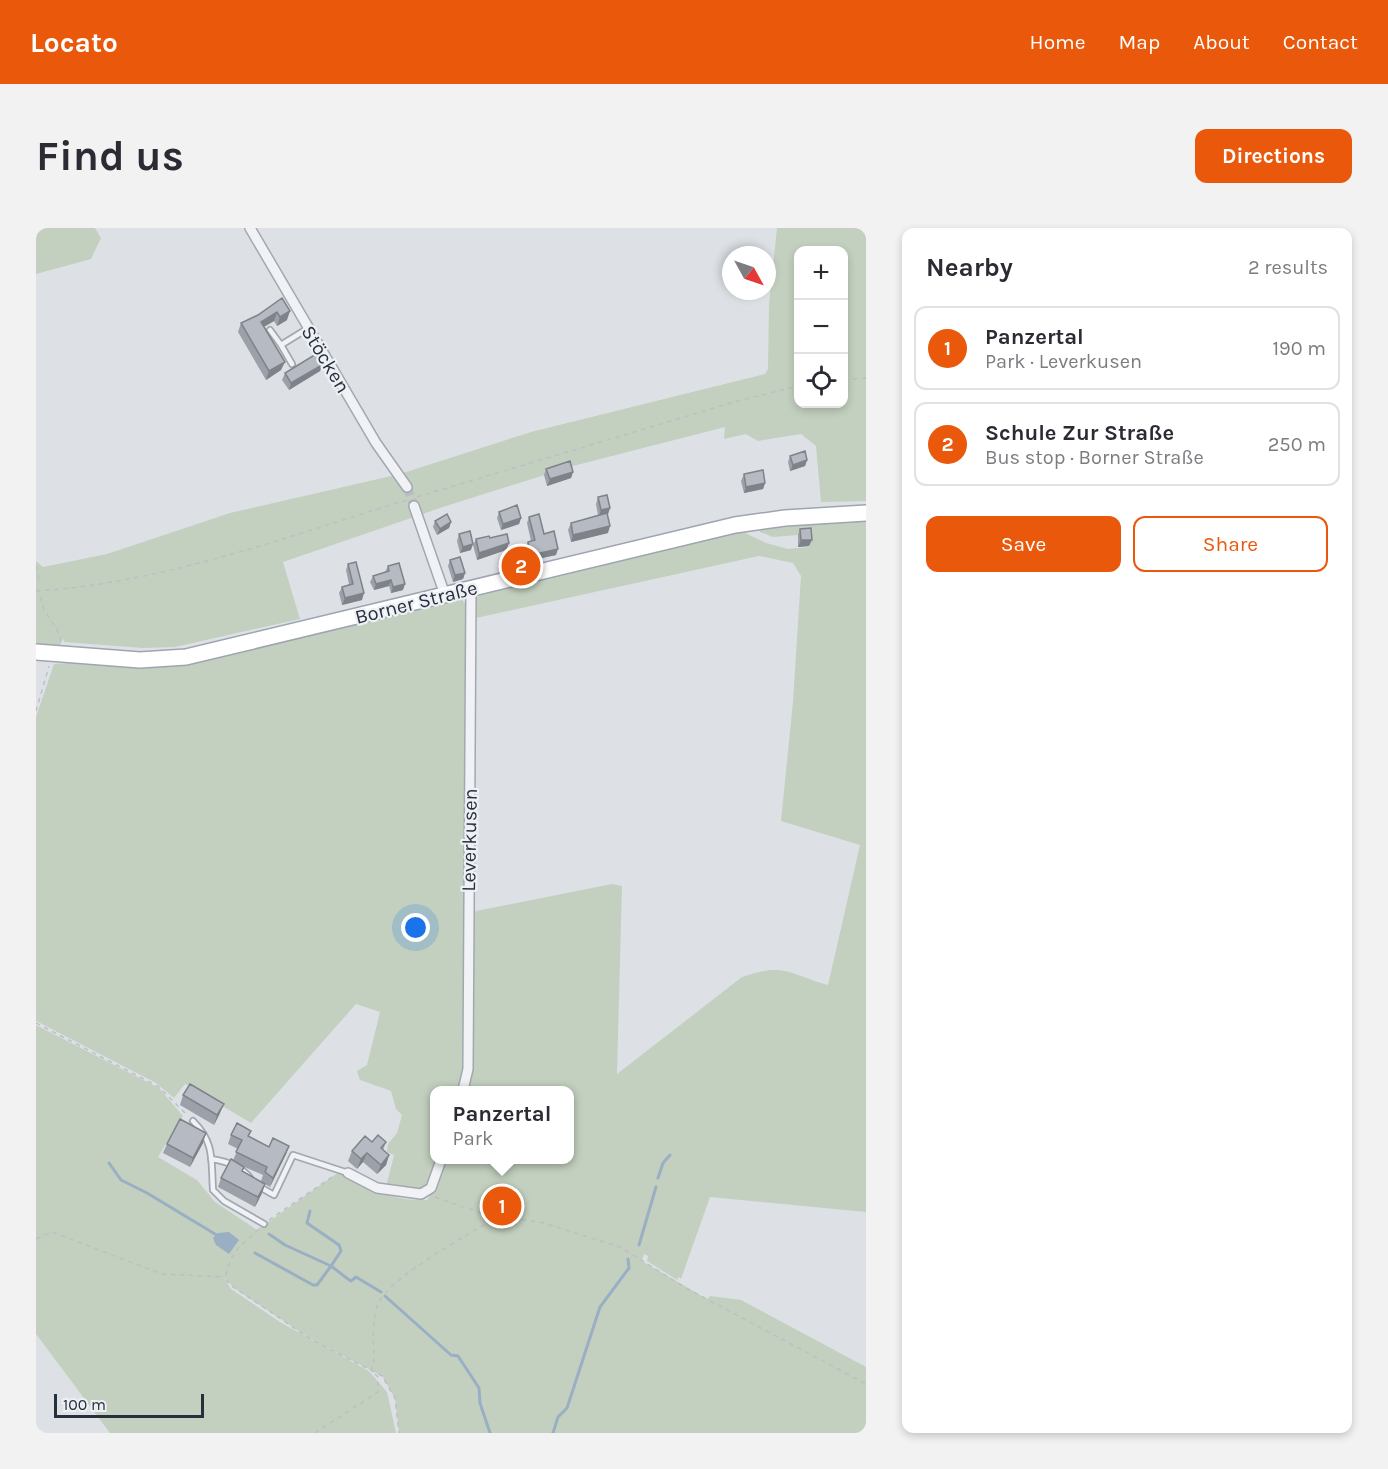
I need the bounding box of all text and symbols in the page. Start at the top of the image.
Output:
text: Locato [30,26,118,59]
text: Home [1030,30,1086,54]
text: Map [1119,30,1160,54]
text: About [1193,30,1250,54]
text: Contact [1283,30,1358,54]
button: Directions [1195,129,1352,183]
text: Find us [36,131,184,181]
north arrow [722,246,776,300]
map controls [794,246,848,408]
button: + [794,246,848,300]
text: Nearby [926,252,1013,283]
text: 2 results [1248,256,1328,279]
button: − [794,300,848,354]
street label: Stöcken [297,321,355,397]
text: Panzertal [985,324,1084,350]
text: 1 [944,337,951,360]
text: 190 m [1272,337,1326,360]
text: Park · Leverkusen [985,350,1142,373]
button: locate [794,354,848,408]
text: Schule Zur Straße [985,420,1174,446]
text: 2 [941,433,954,456]
text: 250 m [1268,433,1326,456]
text: Bus stop · Borner Straße [985,446,1204,469]
button: Save [926,516,1121,572]
button: Share [1133,516,1328,572]
pin: 2 [502,544,540,588]
street label: Borner Straße [353,576,480,629]
street label: Leverkusen [457,788,482,892]
your location [401,913,430,942]
popup [430,1086,574,1164]
text: Panzertal [453,1101,551,1127]
text: Park [453,1127,493,1150]
pin: 1 [482,1184,522,1228]
scale bar [54,1391,204,1418]
text: 100 m [63,1395,106,1414]

